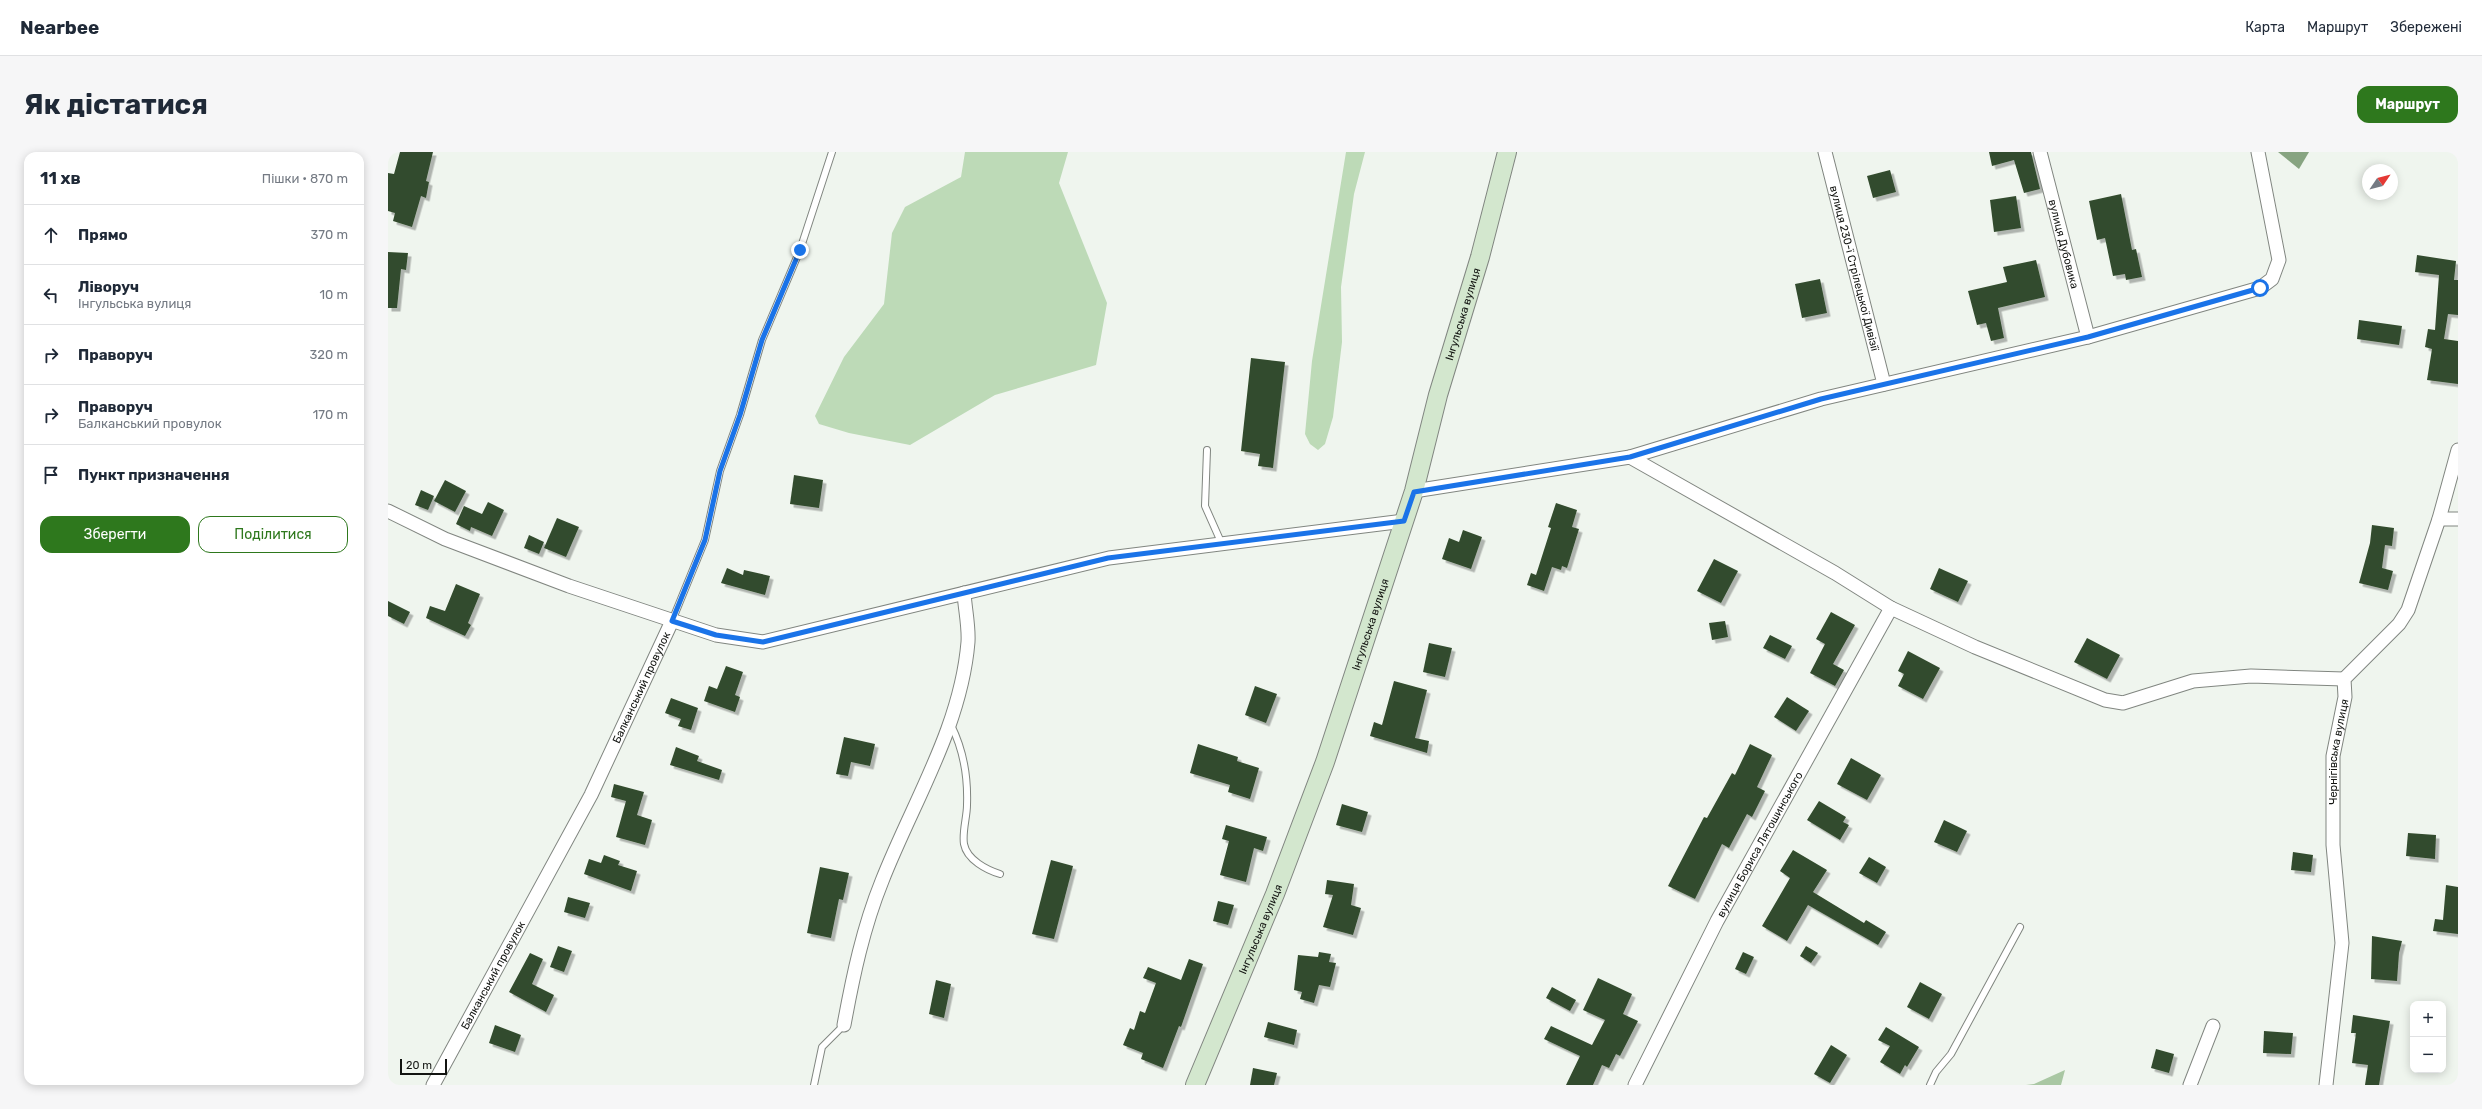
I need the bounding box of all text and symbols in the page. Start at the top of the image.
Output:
text: Nearbee [20,16,99,39]
text: Карта [2245,19,2285,36]
text: Маршрут [2307,19,2368,36]
text: Збережені [2390,19,2462,36]
button: Маршрут [2357,86,2458,123]
text: Як дістатися [24,88,208,121]
north arrow [2362,164,2398,200]
text: 11 хв [40,168,81,188]
text: Пішки · 870 m [262,171,348,186]
street label: вулиця 230-ї Стрілецької Дивізії [1827,184,1881,353]
street label: вулиця Дубовика [2046,198,2081,290]
icon: ahead [40,224,62,246]
text: Прямо [78,226,128,244]
text: 370 m [311,227,348,242]
route end [791,241,809,259]
street label: Інгульська вулиця [1443,266,1483,362]
text: Ліворуч [78,278,139,296]
route start [2251,279,2269,297]
icon: left [40,284,62,306]
text: 10 m [319,287,348,302]
text: Інгульська вулиця [78,296,191,311]
icon: right [40,344,62,366]
text: Праворуч [78,346,153,364]
text: 320 m [310,347,348,362]
text: Праворуч [78,398,153,416]
icon: right [40,404,62,426]
text: 170 m [313,407,348,422]
text: Балканський провулок [78,416,222,431]
icon: arrive [40,464,62,486]
text: Пункт призначення [78,466,230,484]
button: Зберегти [40,516,190,553]
button: Поділитися [198,516,348,553]
street label: Інгульська вулиця [1349,577,1392,672]
street label: Балканський провулок [610,630,673,745]
street label: Чернігівська вулиця [2327,698,2351,805]
street label: вулиця Бориса Лятошинського [1714,770,1806,920]
street label: Інгульська вулиця [1236,883,1285,976]
street label: Балканський провулок [458,919,528,1032]
map controls [2410,1001,2446,1073]
button: + [2410,1001,2446,1037]
button: − [2410,1037,2446,1073]
scale bar [400,1057,447,1076]
text: 20 m [406,1059,432,1072]

